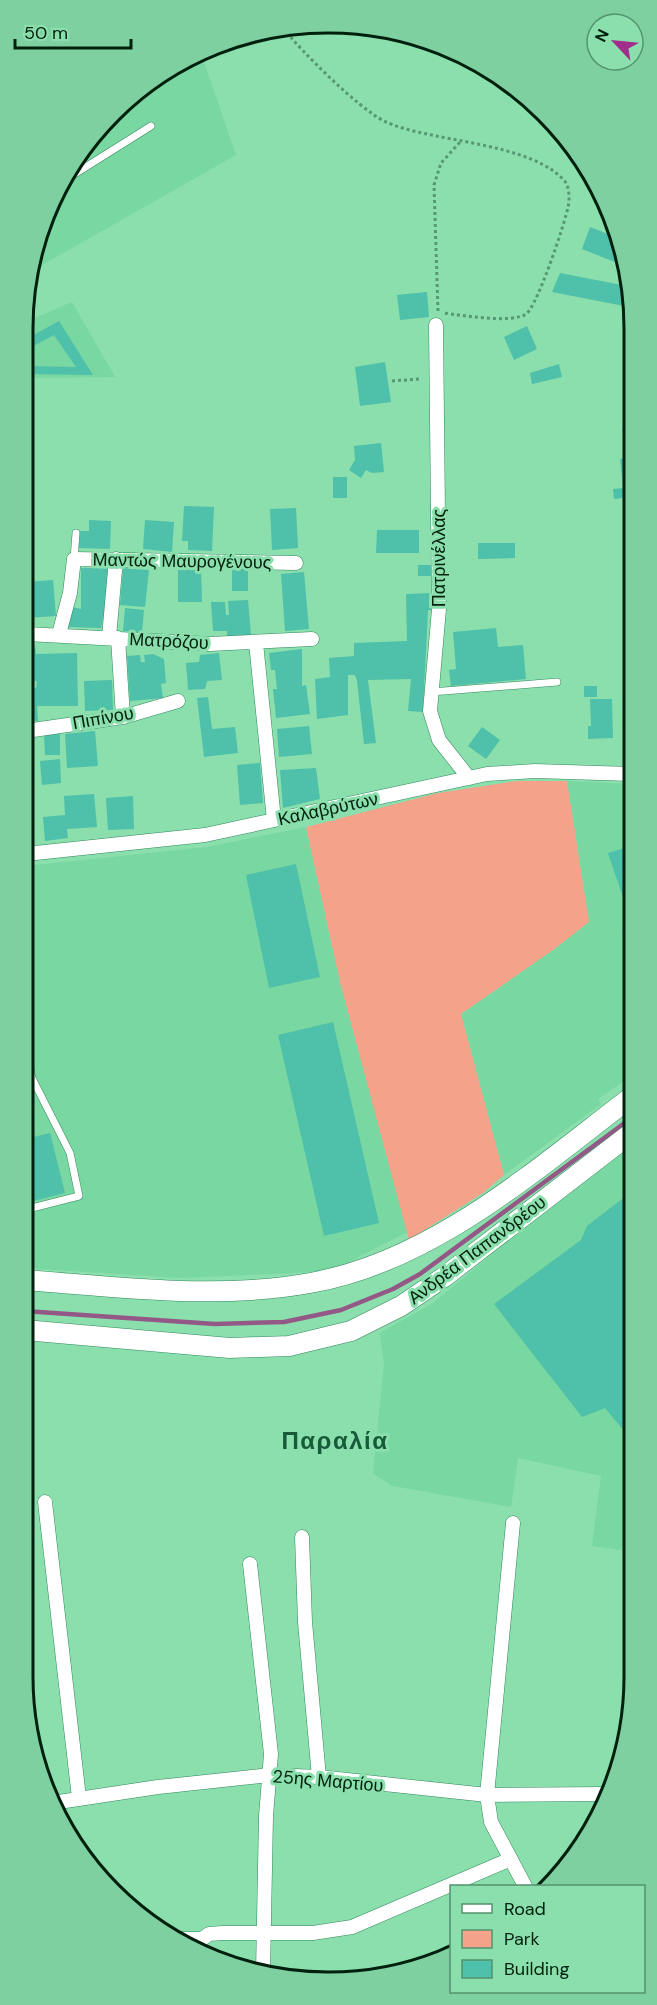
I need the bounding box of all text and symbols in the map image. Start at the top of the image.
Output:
scale bar [15,12,130,50]
north arrow [585,12,645,72]
text: 50 m [24,21,68,45]
text: N [590,26,614,45]
street label: Πατρινέλλας [427,508,451,607]
street label: Μαντώς Μαυρογένους [92,547,272,575]
street label: Ματρόζου [129,627,209,655]
street label: Πιπίνου [71,701,135,735]
street label: Καλαβρύτων [276,787,380,831]
street label: Ανδρέα Παπανδρέου [403,1190,551,1310]
district label: Παραλία [282,1425,388,1456]
street label: 25ης Μαρτίου [272,1764,384,1798]
legend [450,1885,645,1993]
text: Road [504,1897,546,1921]
text: Park [504,1927,540,1951]
text: Building [504,1957,569,1981]

